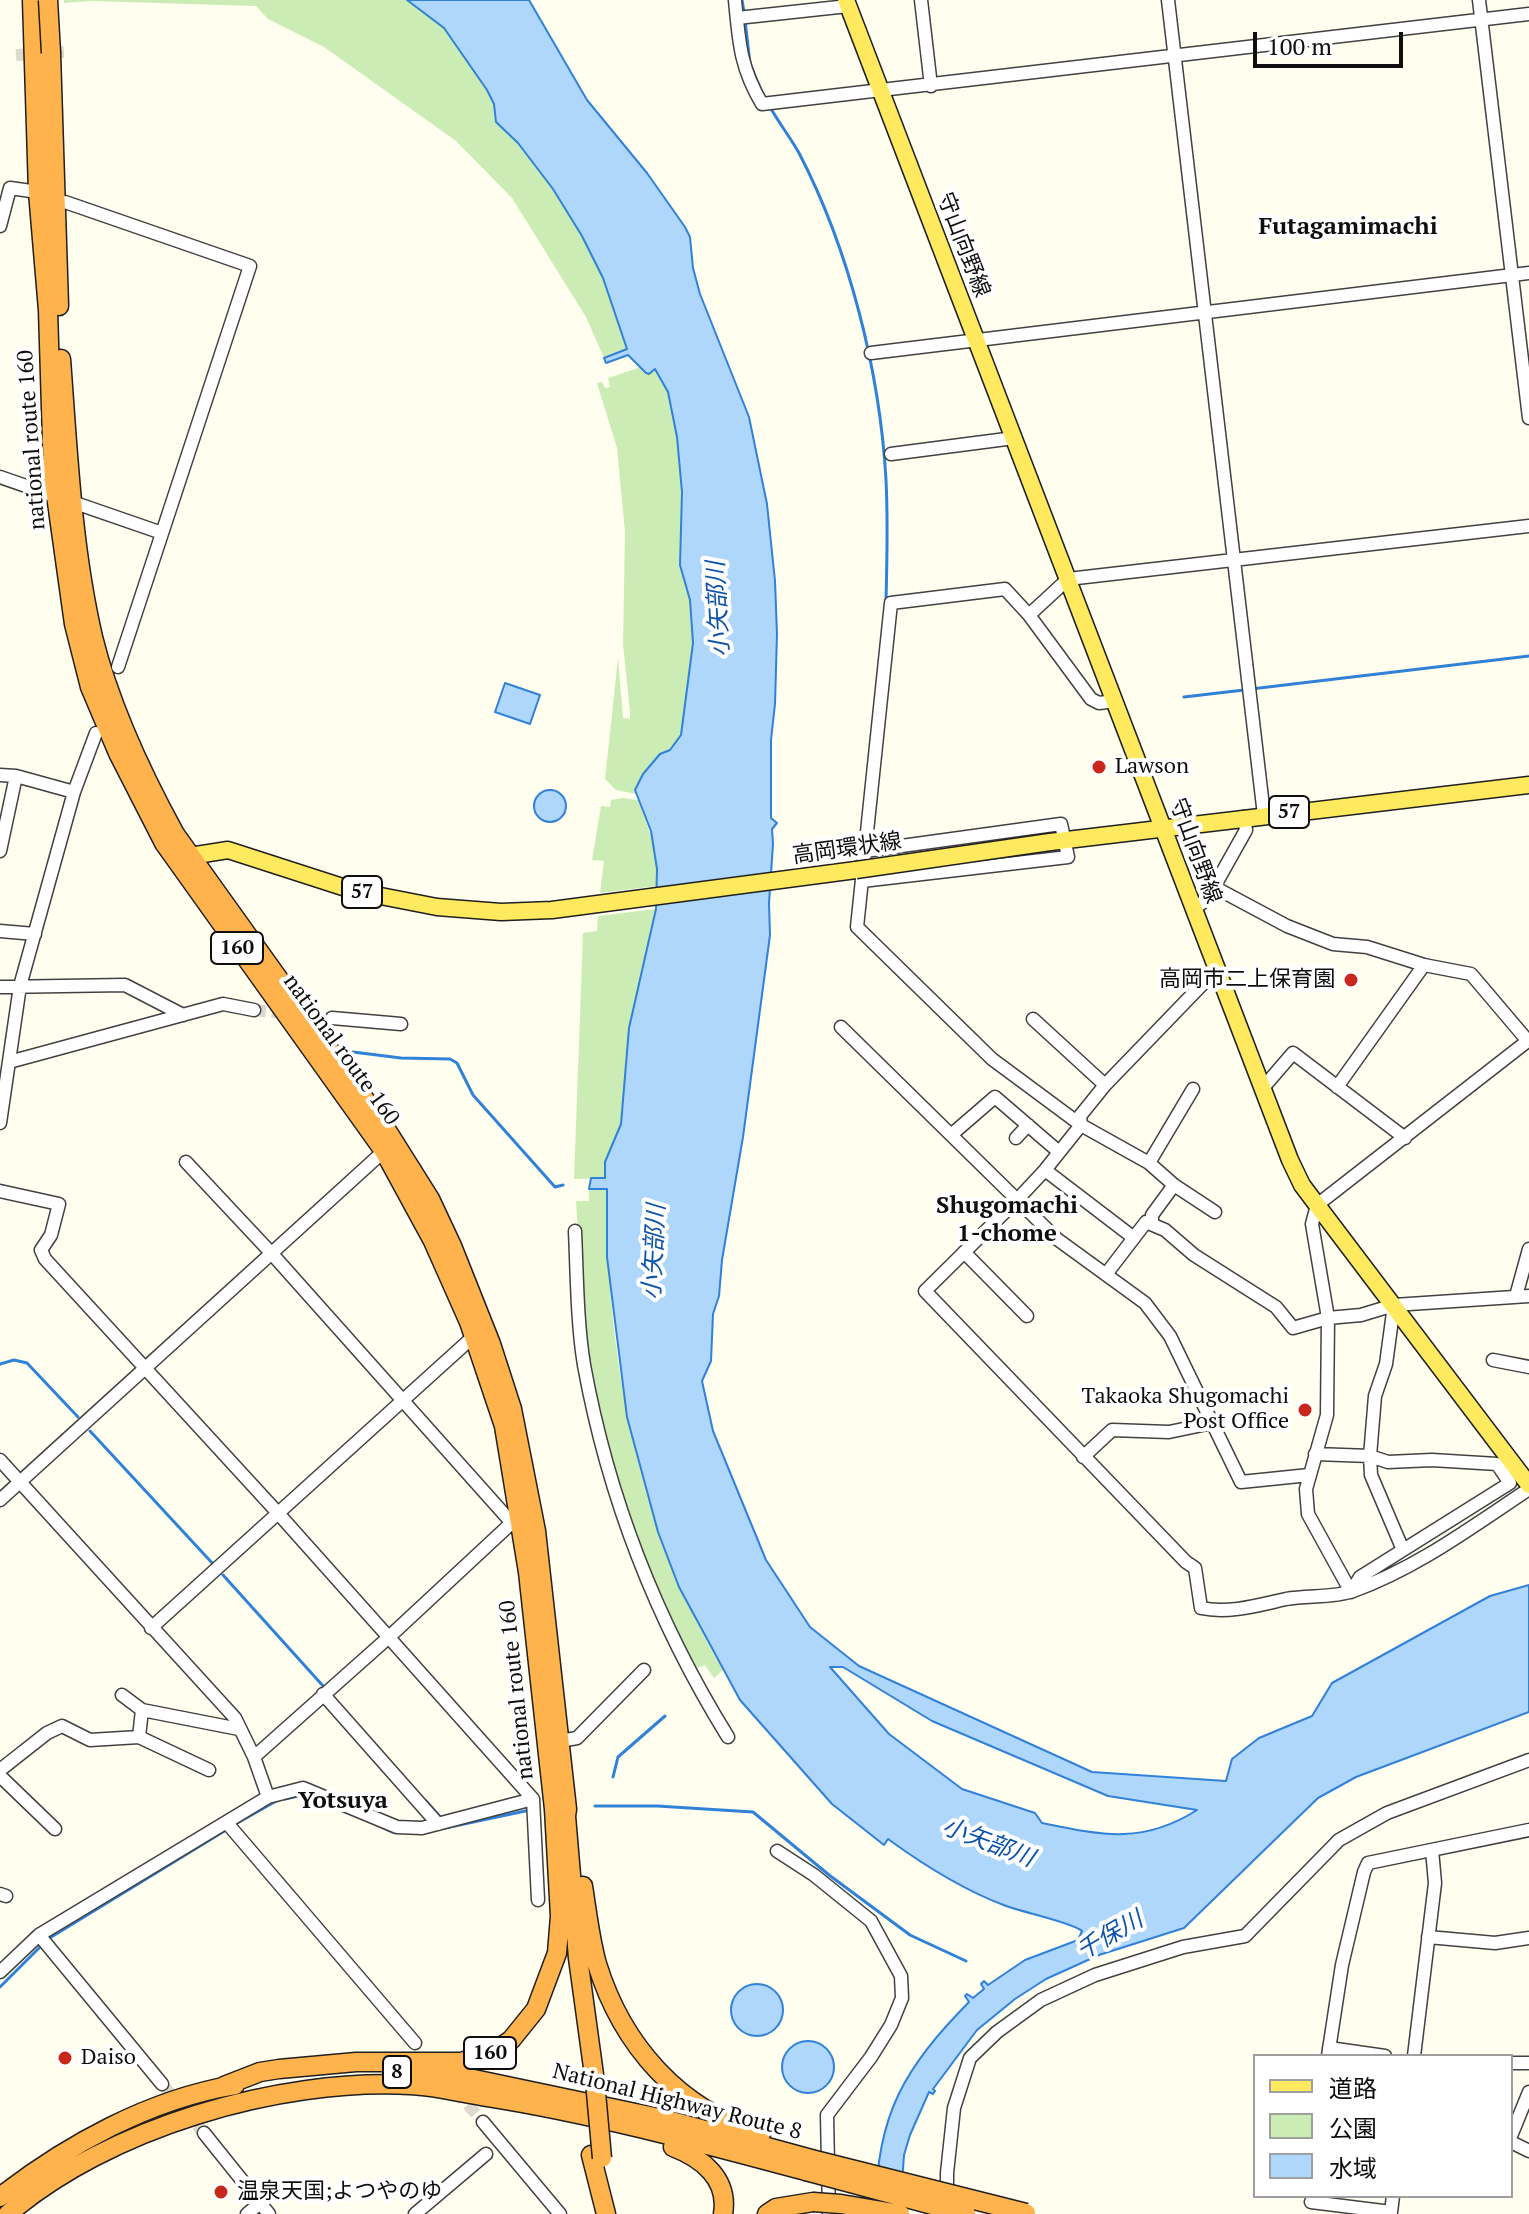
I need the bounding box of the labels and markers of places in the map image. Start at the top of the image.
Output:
place label: Lawson [1115,754,1189,780]
marker: Lawson [1090,758,1108,776]
place label: 高岡市二上保育園 [1159,967,1335,993]
marker: 高岡市二上保育園 [1342,971,1360,989]
place label: Takaoka Shugomachi Post Office [1082,1384,1289,1436]
marker: Takaoka Shugomachi Post Office [1296,1401,1314,1419]
place label: Daiso [81,2045,136,2071]
marker: Daiso [56,2049,74,2067]
place label: 温泉天国;よつやのゆ [237,2179,442,2205]
marker: 温泉天国;よつやのゆ [212,2183,230,2201]

